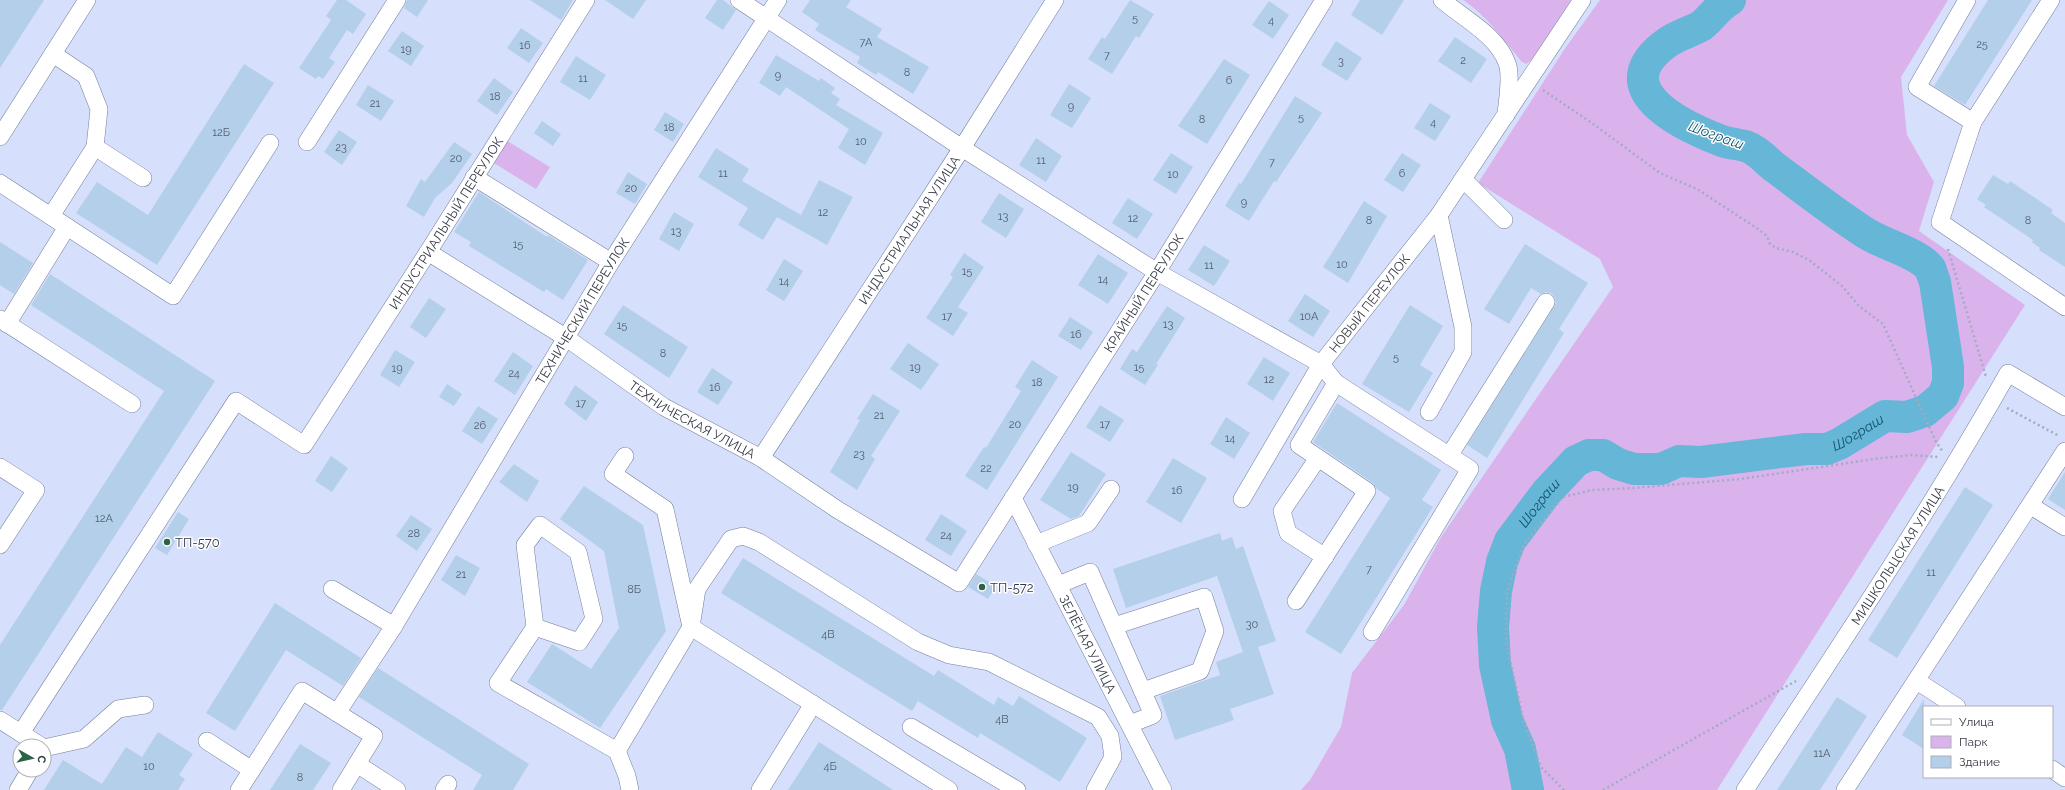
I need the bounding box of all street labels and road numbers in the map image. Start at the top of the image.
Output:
street label: ИНДУСТРИАЛЬНЫЙ ПЕРЕУЛОК [386,134,506,312]
street label: ИНДУСТРИАЛЬНАЯ УЛИЦА [856,153,963,307]
street label: КРАЙНЫЙ ПЕРЕУЛОК [1101,231,1187,355]
street label: ТЕХНИЧЕСКИЙ ПЕРЕУЛОК [533,235,633,387]
street label: НОВЫЙ ПЕРЕУЛОК [1326,251,1413,356]
street label: ТЕХНИЧЕСКАЯ УЛИЦА [626,378,758,462]
street label: МИШКОЛЬЦСКАЯ УЛИЦА [1848,483,1948,628]
street label: ЗЕЛЁНАЯ УЛИЦА [1056,593,1119,696]

